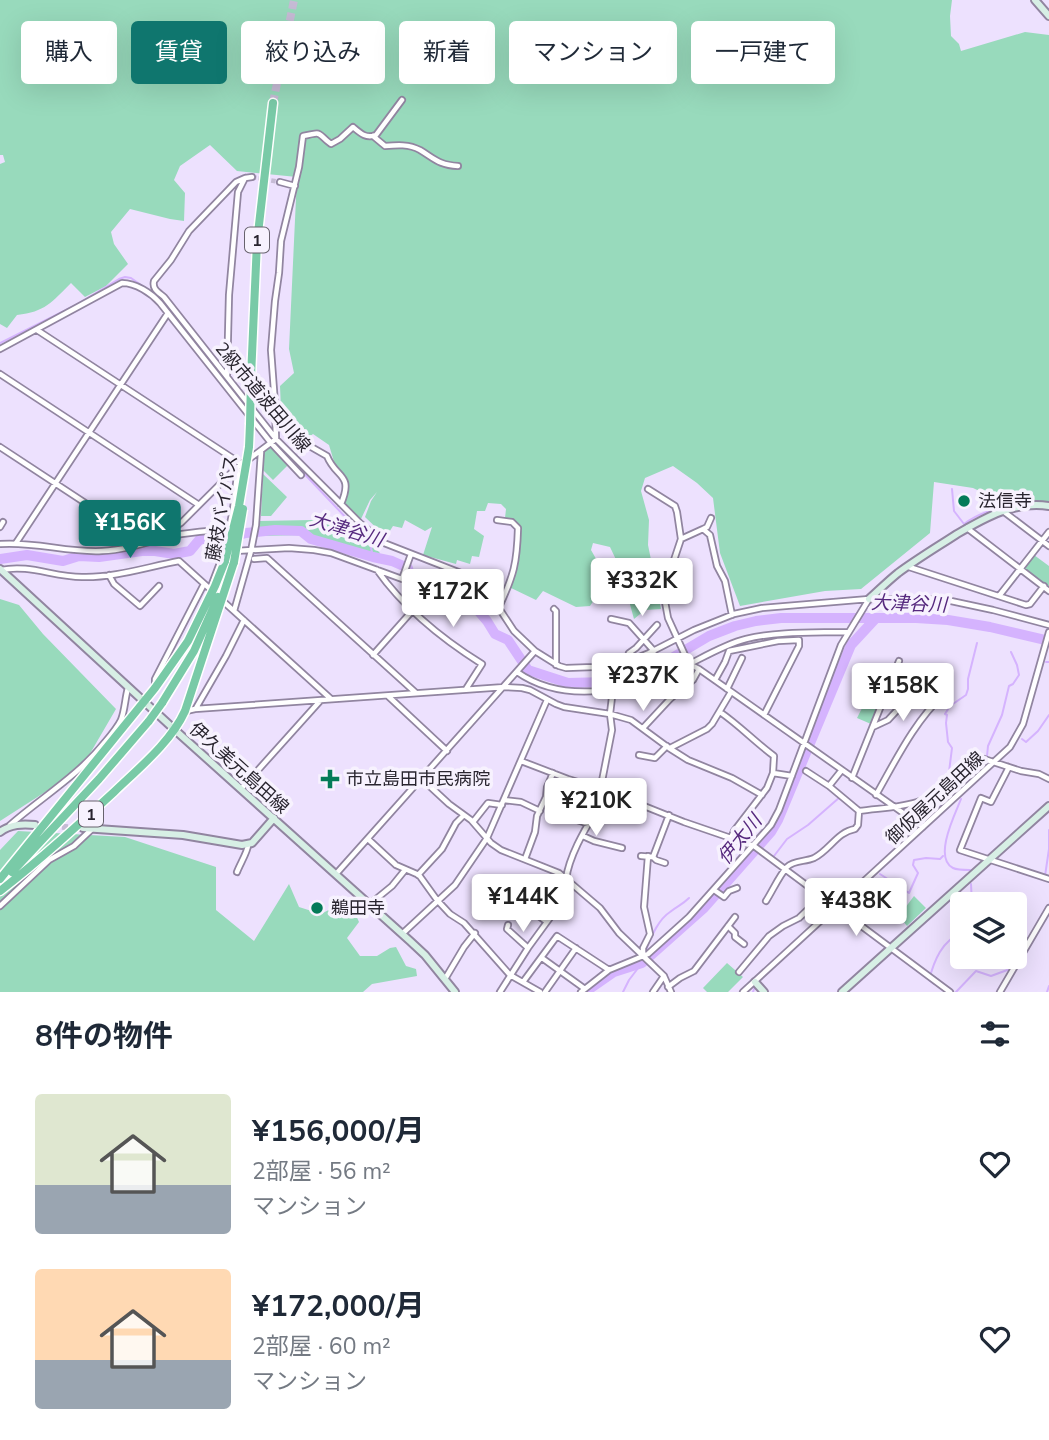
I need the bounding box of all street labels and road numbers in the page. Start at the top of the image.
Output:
road number: 1 [245,228,269,252]
street label: 2級市道波田川線 [210,337,316,457]
street label: 藤枝バイパス [201,453,243,563]
street label: 伊久美元島田線 [184,717,294,819]
street label: 御仮屋元島田線 [881,746,989,850]
road number: 1 [79,802,103,827]

